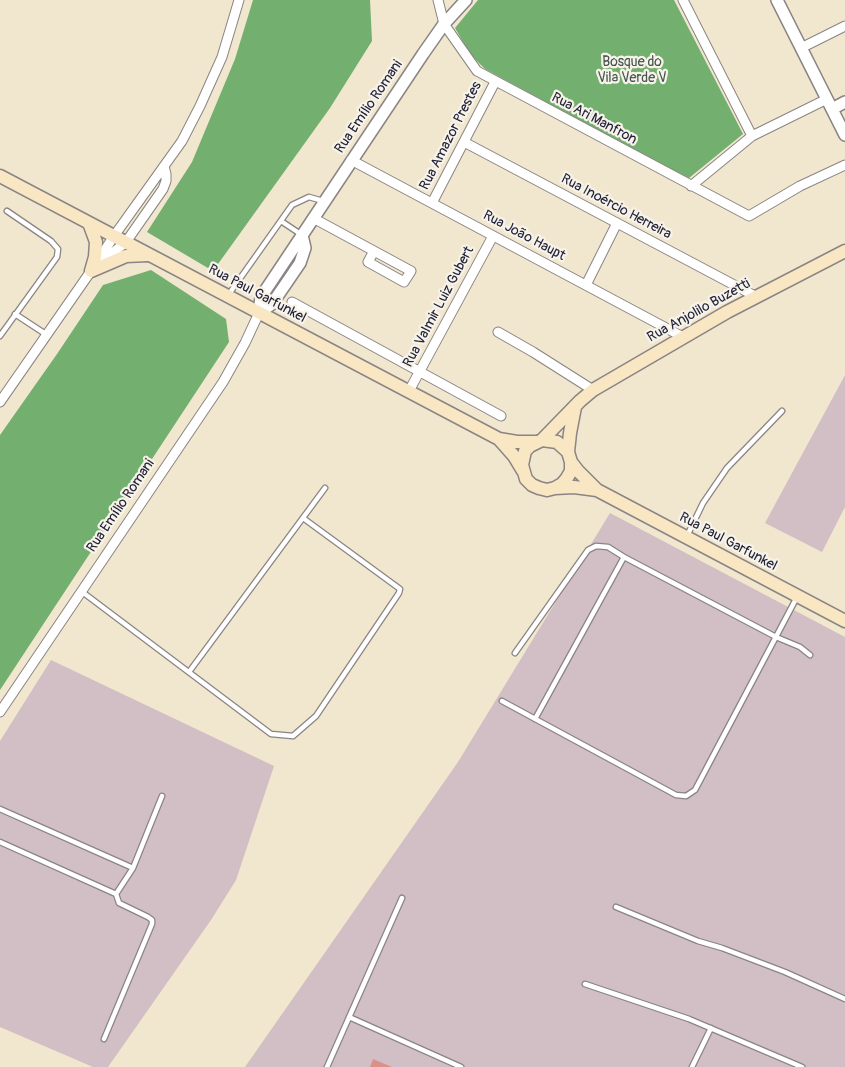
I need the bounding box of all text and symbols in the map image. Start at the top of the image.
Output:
park label: Bosque do Vila Verde V [597,54,667,86]
street label: Rua Emílio Romani [332,57,406,157]
street label: Rua Amazor Prestes [416,79,486,193]
street label: Rua Ari Manfron [549,89,639,149]
street label: Rua Inoércio Herreira [558,171,674,243]
street label: Rua João Haupt [480,207,568,265]
street label: Rua Valmir Luiz Gubert [400,244,478,370]
street label: Rua Paul Garfunkel [205,261,309,327]
street label: Rua Anjolilo Buzetti [645,276,753,346]
street label: Rua Emílio Romani [84,456,158,556]
street label: Rua Paul Garfunkel [676,509,780,575]

